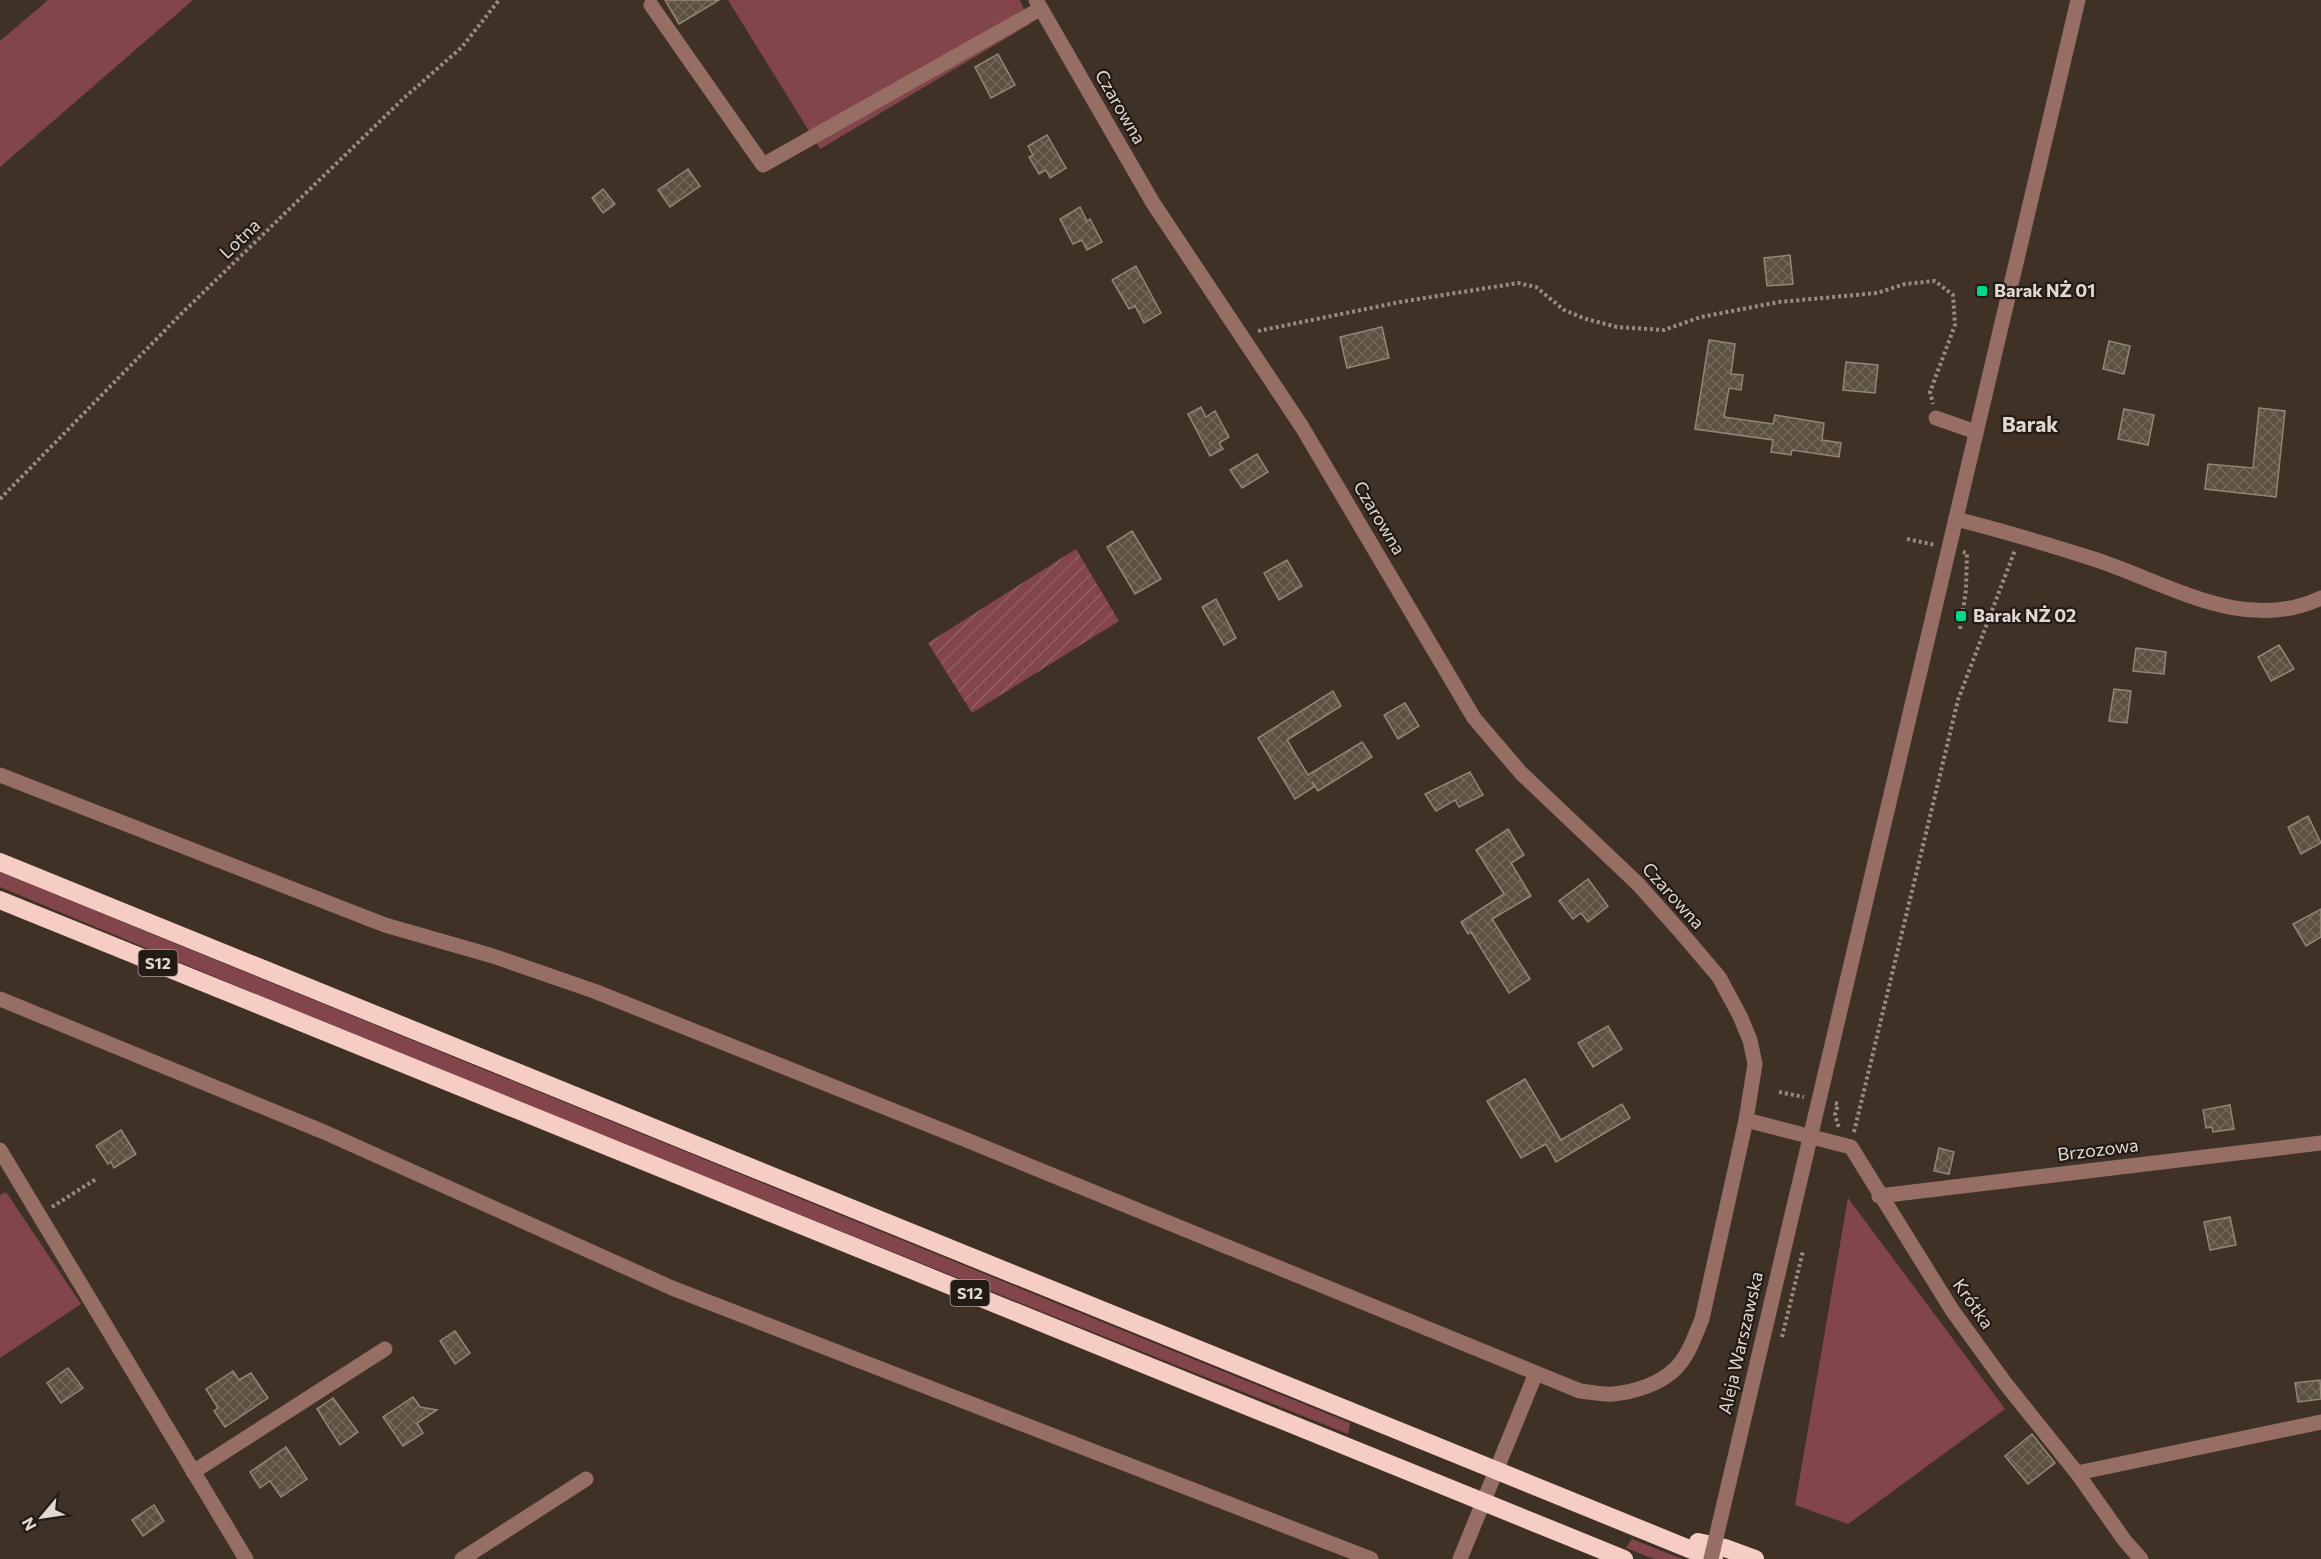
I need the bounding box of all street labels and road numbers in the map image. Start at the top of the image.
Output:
street label: Czarowna [1091,65,1151,148]
street label: Lotna [214,214,264,263]
street label: Czarowna [1349,477,1410,558]
street label: Czarowna [1638,857,1709,933]
road number: S12 [138,950,178,976]
street label: Brzozowa [2056,1133,2140,1165]
street label: Aleja Warszawska [1713,1269,1767,1416]
street label: Krótka [1949,1274,1999,1333]
road number: S12 [950,1280,990,1306]

